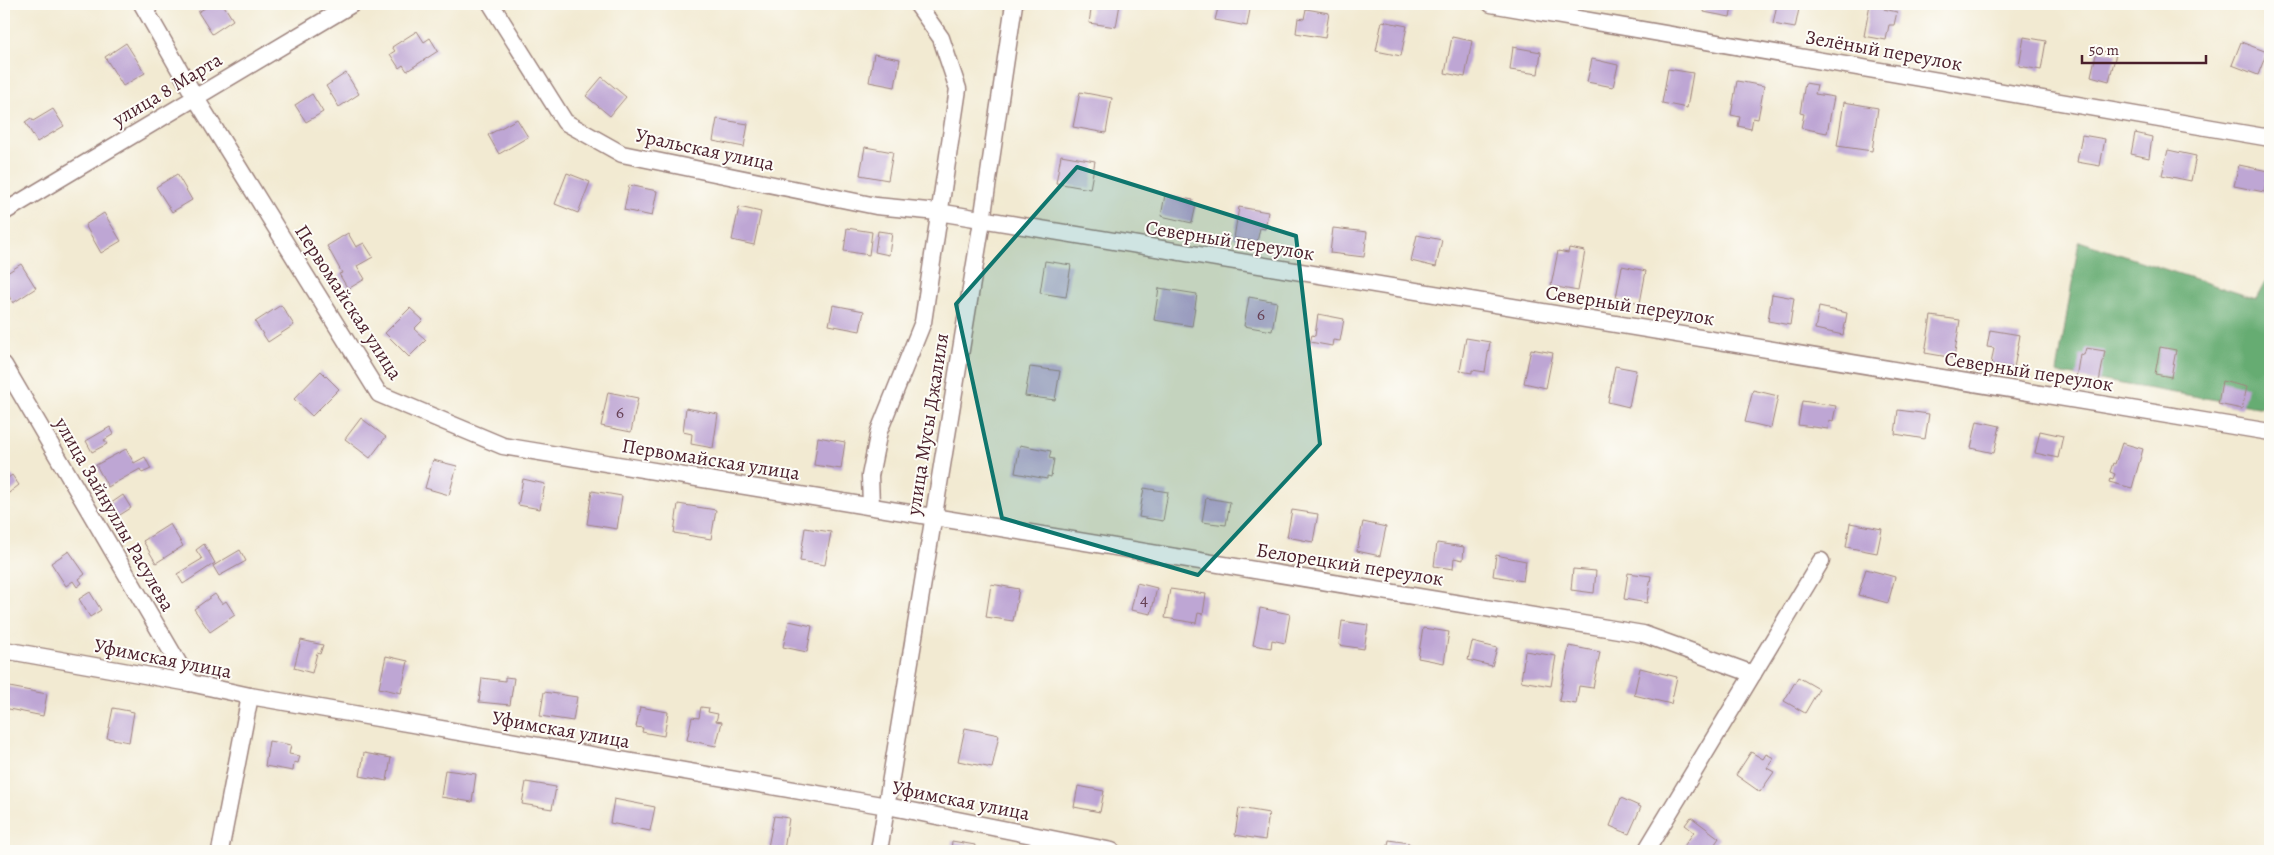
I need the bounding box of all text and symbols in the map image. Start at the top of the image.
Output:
street label: Зелёный переулок [1803,23,1964,78]
scale bar [2082,32,2205,64]
text: 50 m [2089,40,2119,60]
street label: улица 8 Марта [107,46,228,133]
street label: Уральская улица [633,122,778,178]
street label: Северный переулок [1144,214,1316,267]
street label: Первомайская улица [288,219,409,386]
street label: Северный переулок [1544,279,1716,332]
house number: 6 [1257,302,1265,326]
street label: улица Мусы Джалиля [900,331,955,518]
street label: Северный переулок [1943,345,2115,398]
house number: 6 [616,400,624,424]
street label: улица Зайнуллы Расулева [47,411,182,617]
street label: Первомайская улица [620,432,803,487]
street label: Белорецкий переулок [1254,536,1446,593]
house number: 4 [1140,587,1148,611]
street label: Уфимская улица [92,632,235,685]
street label: Уфимская улица [490,704,633,755]
street label: Уфимская улица [890,774,1033,827]

